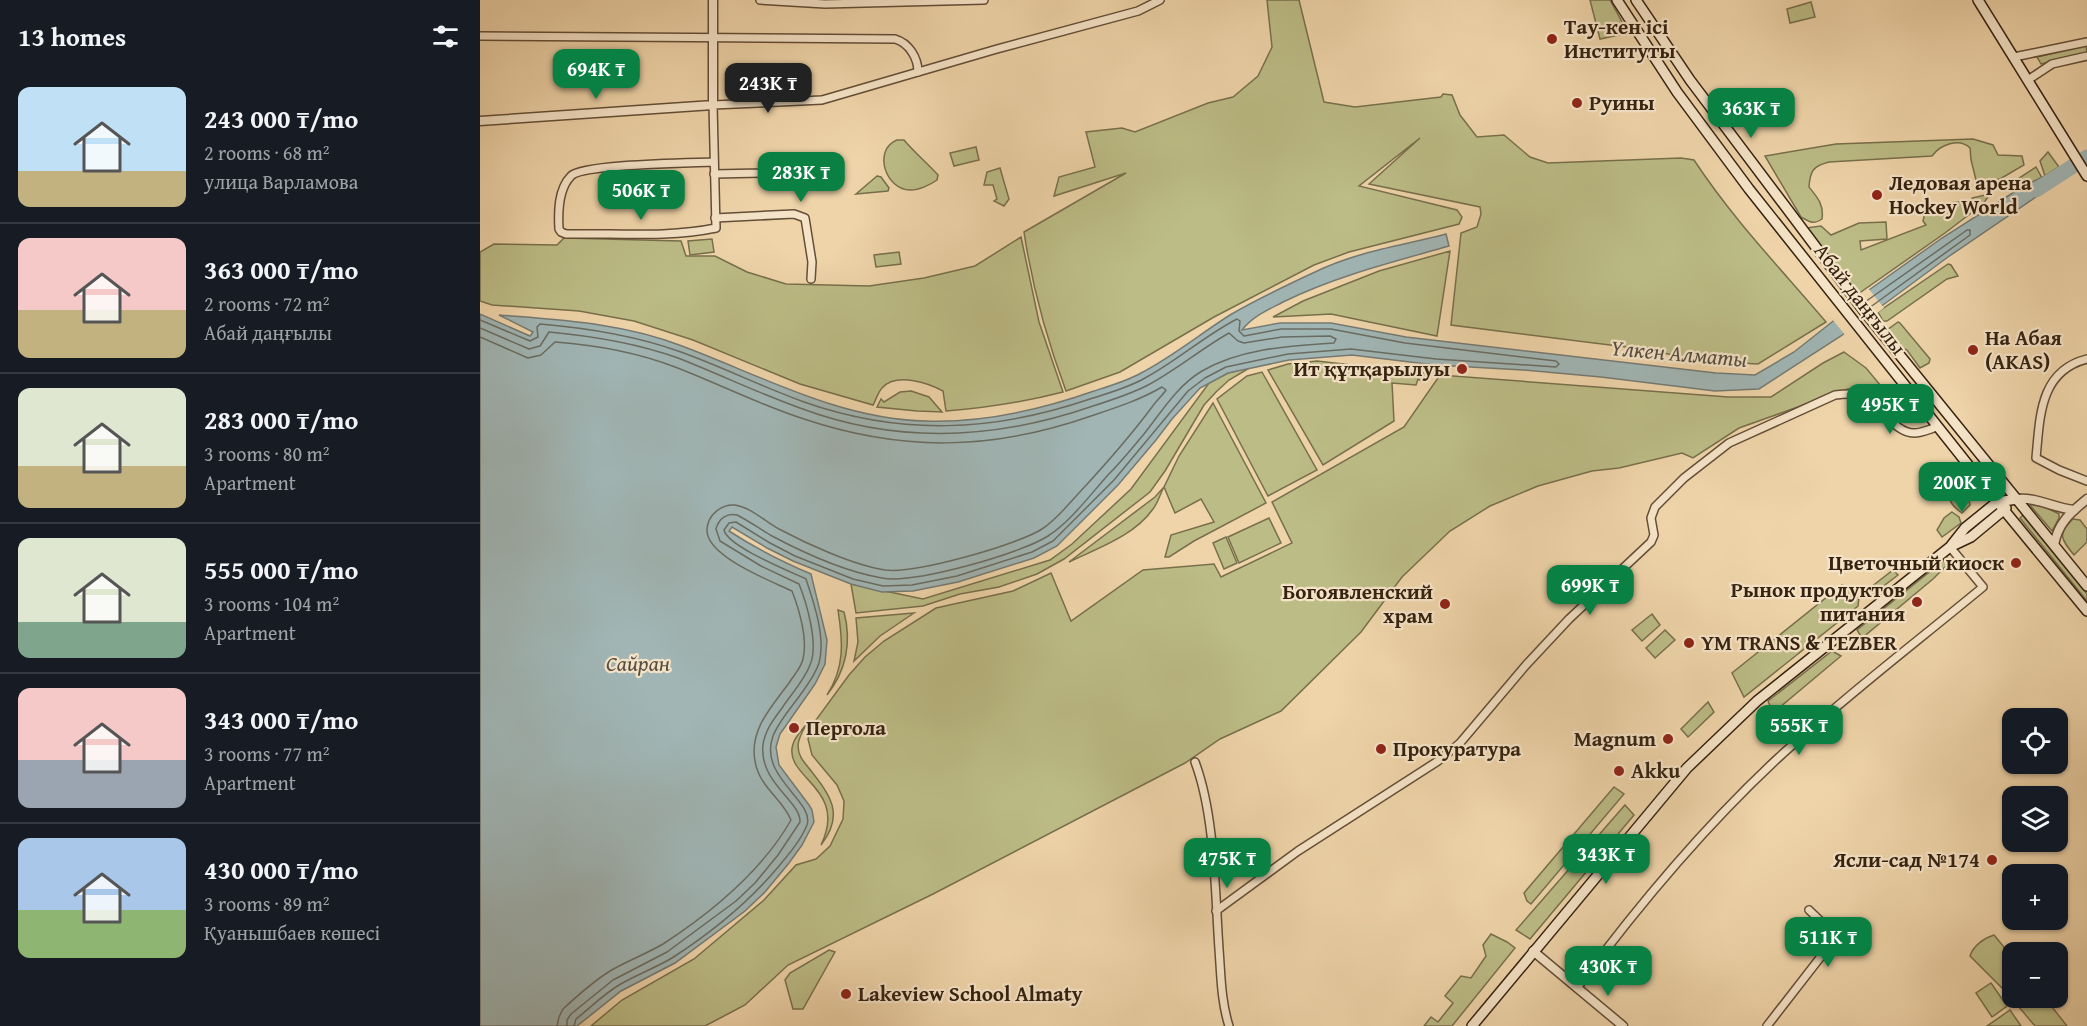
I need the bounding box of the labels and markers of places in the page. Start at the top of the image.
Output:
place label: Тау-кен ісі Институты [1564,11,1675,66]
marker: Тау-кен ісі Институты [1545,32,1559,46]
pin: 694K ₸ [547,49,645,100]
pin: 243K ₸ [719,63,817,114]
place label: Руины [1589,87,1655,118]
pin: 363K ₸ [1702,88,1800,139]
marker: Руины [1570,96,1584,110]
pin: 283K ₸ [752,152,850,203]
place label: Ледовая арена Hockey World [1889,167,2032,222]
pin: 506K ₸ [592,170,690,221]
marker: Ледовая арена Hockey World [1870,188,1884,202]
place label: На Абая (AKAS) [1985,322,2062,377]
marker: На Абая (AKAS) [1966,343,1980,357]
place label: Ит құтқарылуы [1294,353,1450,384]
marker: Ит құтқарылуы [1455,362,1469,376]
pin: 495K ₸ [1841,384,1939,435]
pin: 200K ₸ [1913,462,2011,513]
place label: Цветочный киоск [1828,547,2005,578]
marker: Цветочный киоск [2009,556,2023,570]
pin: 699K ₸ [1541,565,1639,616]
place label: Рынок продуктов питания [1731,574,1905,629]
place label: Богоявленский храм [1282,576,1433,631]
marker: Рынок продуктов питания [1910,595,1924,609]
marker: Богоявленский храм [1438,597,1452,611]
place label: YM TRANS & TEZBER [1701,627,1898,658]
marker: YM TRANS & TEZBER [1682,636,1696,650]
pin: 555K ₸ [1750,705,1848,756]
place label: Пергола [806,712,886,743]
marker: Пергола [787,721,801,735]
place label: Magnum [1574,723,1656,754]
marker: Magnum [1661,732,1675,746]
place label: Прокуратура [1393,733,1521,764]
marker: Прокуратура [1374,742,1388,756]
place label: Akku [1631,755,1680,786]
marker: Akku [1612,764,1626,778]
pin: 343K ₸ [1557,834,1655,885]
pin: 475K ₸ [1178,838,1276,889]
place label: Ясли-сад №174 [1832,844,1980,875]
marker: Ясли-сад №174 [1985,853,1999,867]
pin: 511K ₸ [1779,917,1877,968]
pin: 430K ₸ [1559,946,1657,997]
place label: Lakeview School Almaty [858,978,1083,1009]
marker: Lakeview School Almaty [839,987,853,1001]

